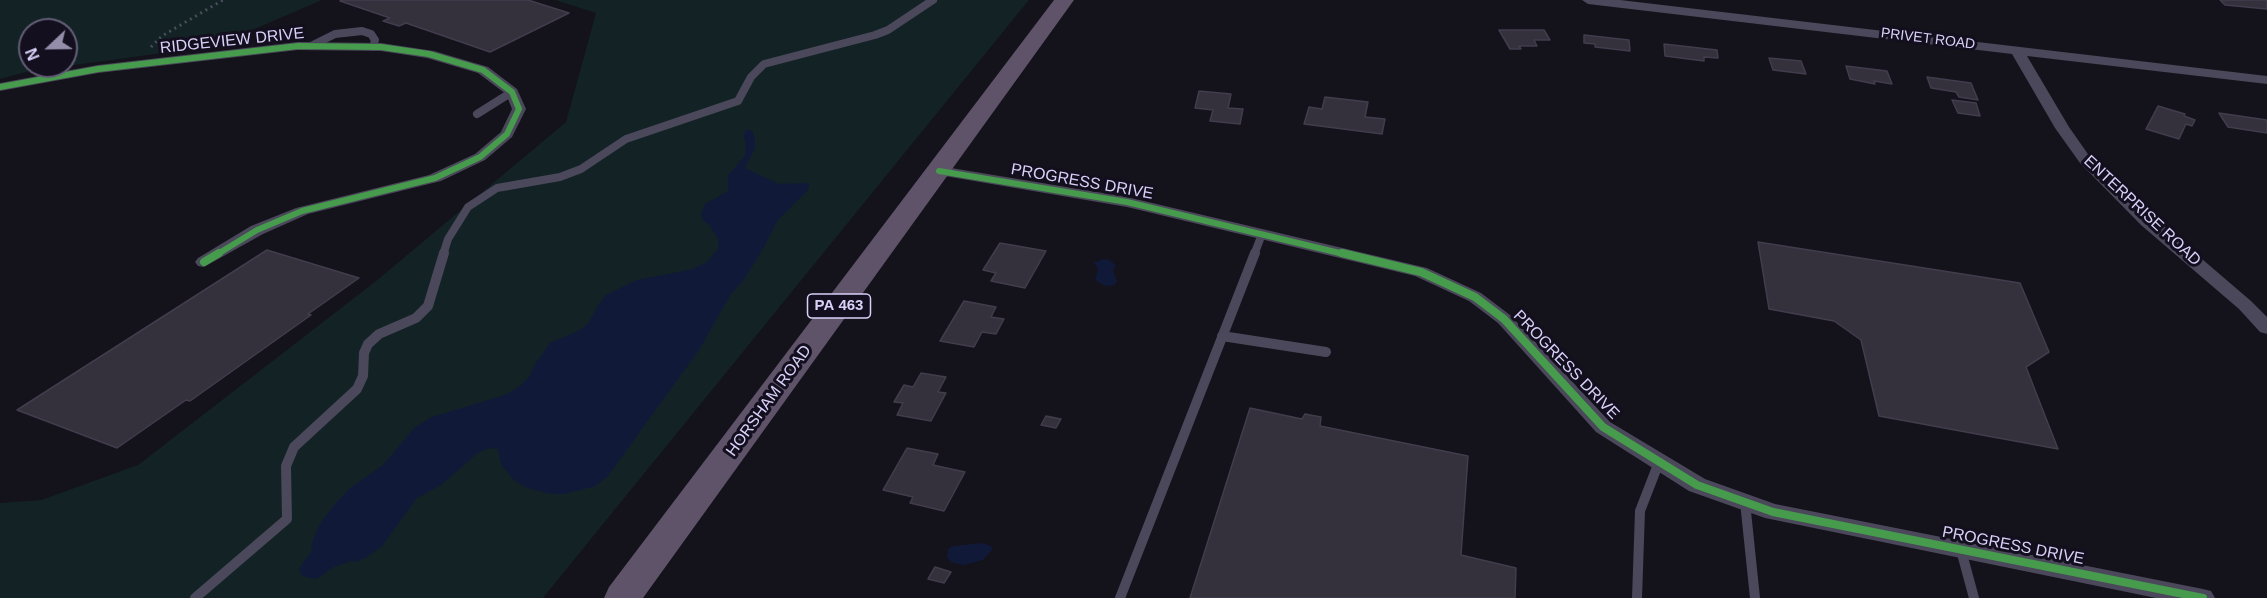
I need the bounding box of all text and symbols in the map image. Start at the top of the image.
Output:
north arrow [18,18,78,78]
street label: RIDGEVIEW DRIVE [159,24,305,58]
street label: PRIVET ROAD [1880,25,1976,53]
text: N [23,46,43,63]
street label: ENTERPRISE ROAD [2080,152,2204,270]
street label: PROGRESS DRIVE [1009,160,1155,204]
road number: PA 463 [808,294,870,318]
street label: PROGRESS DRIVE [1509,307,1623,423]
street label: HORSHAM ROAD [722,342,816,460]
street label: PROGRESS DRIVE [1940,523,2086,569]

